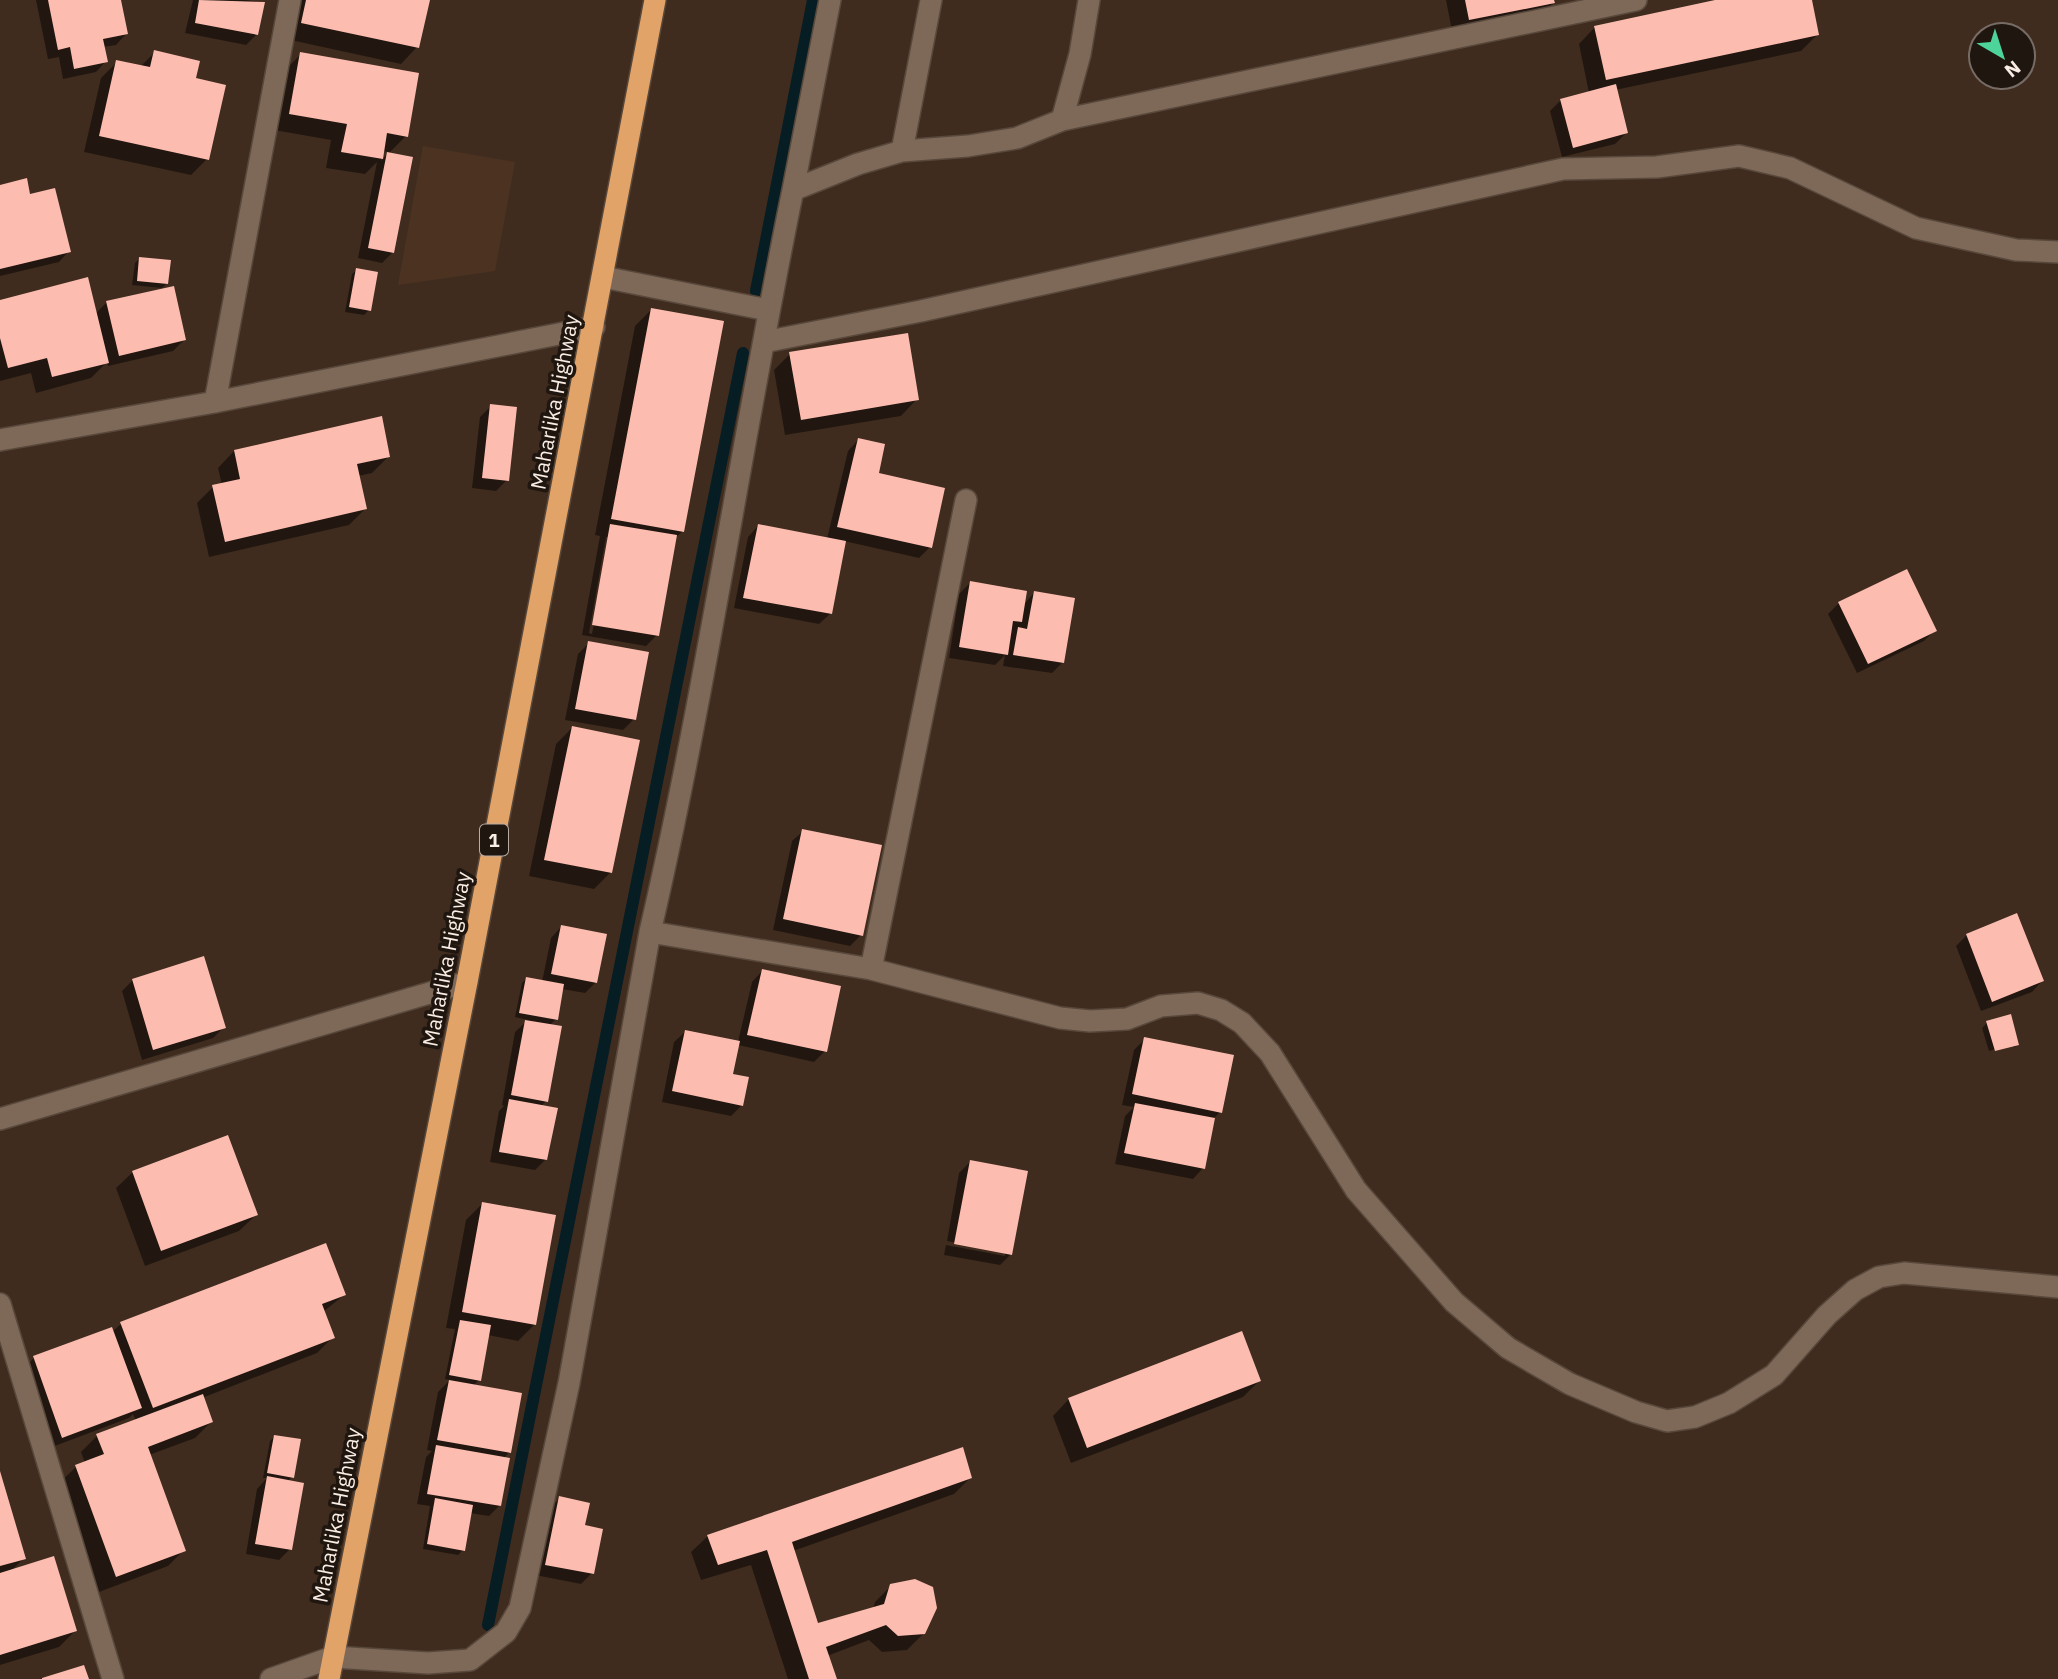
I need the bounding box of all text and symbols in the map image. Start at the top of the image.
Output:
north arrow [1967,21,2037,91]
text: N [2000,56,2026,83]
street label: Maharlika Highway [523,312,585,492]
road number: 1 [480,824,508,856]
street label: Maharlika Highway [415,869,477,1049]
street label: Maharlika Highway [305,1425,367,1605]

